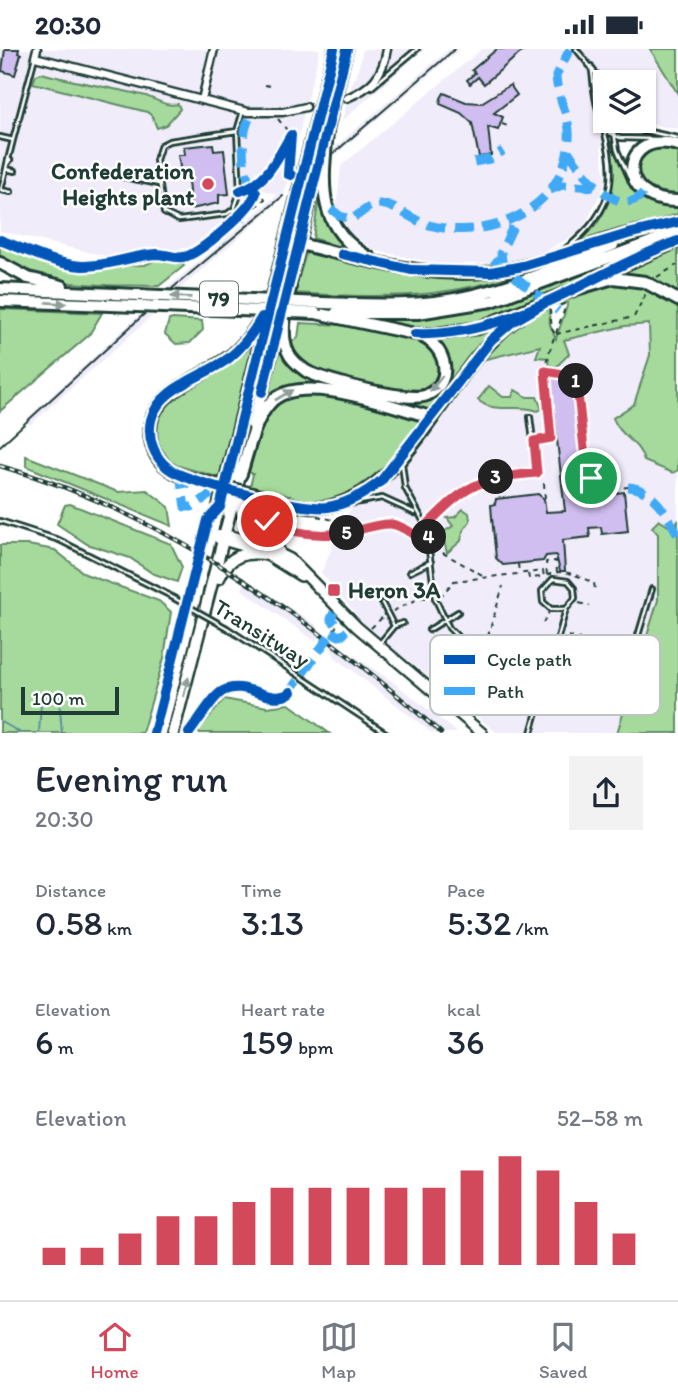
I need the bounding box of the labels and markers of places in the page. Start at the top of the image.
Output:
place label: Confederation Heights plant [51,157,195,211]
marker: Confederation Heights plant [200,176,216,192]
pin: 1 [558,363,594,399]
pin [561,448,621,508]
pin: 3 [478,459,514,495]
pin [237,491,297,551]
pin: 5 [330,515,364,551]
pin: 4 [412,519,446,554]
place label: Heron 3A [348,576,441,604]
marker: Heron 3A [326,582,342,598]

